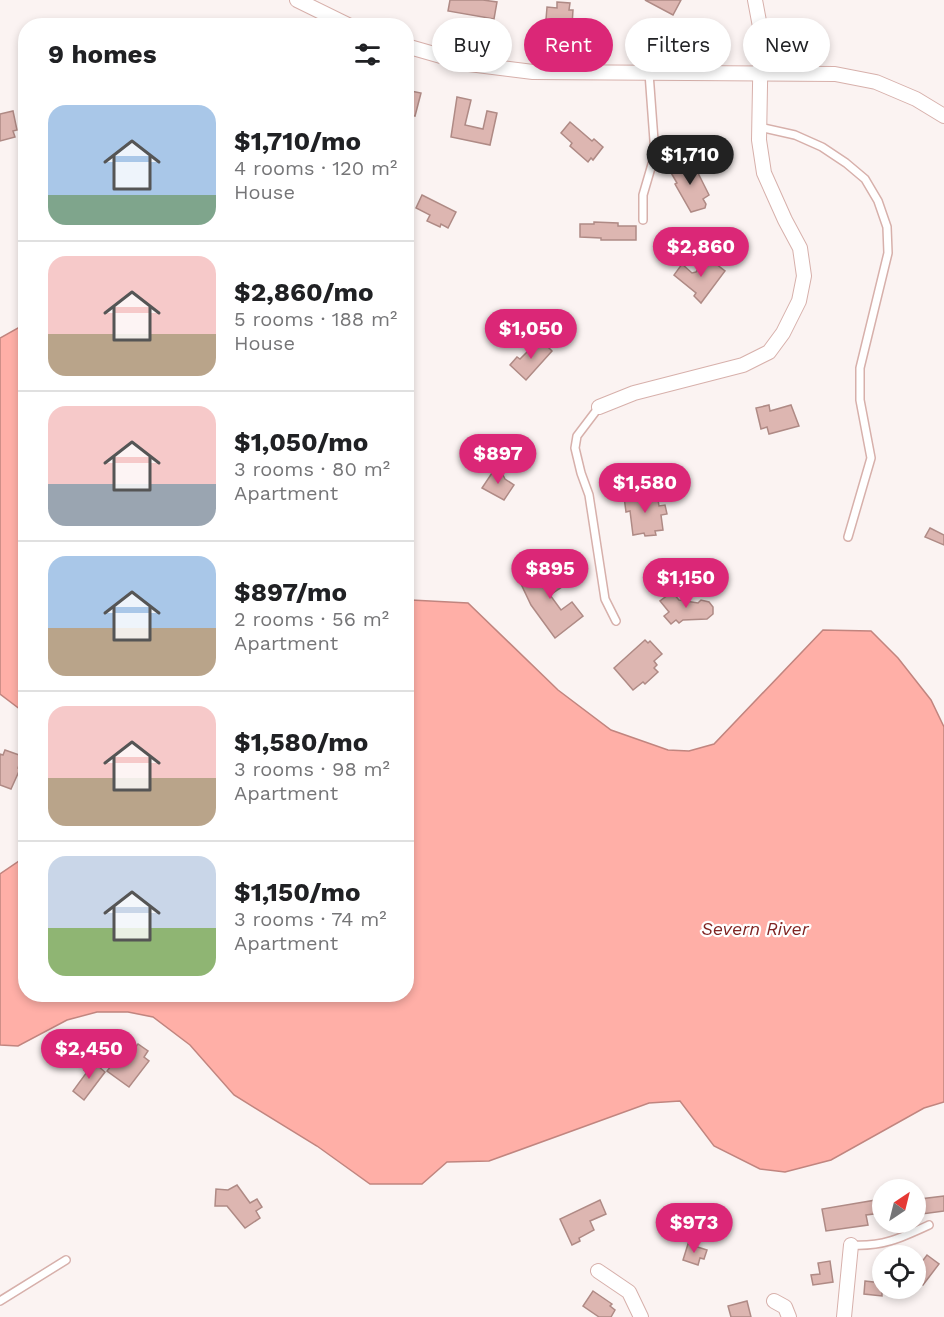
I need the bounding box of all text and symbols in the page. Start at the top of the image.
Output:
chip: Buy [432,18,512,72]
chip: Rent [524,18,613,72]
chip: Filters [625,18,731,72]
chip: New [743,18,830,72]
icon: filters [351,38,384,71]
text: 9 homes [48,39,157,69]
text: $1,710/mo [234,126,361,156]
icon: home [96,129,168,201]
pin: $1,710 [641,135,739,186]
text: $1,710 [661,142,719,166]
text: 4 rooms · 120 m² [234,156,397,180]
text: House [234,180,295,204]
pin: $2,860 [652,227,750,278]
text: $2,860 [667,234,735,258]
text: $2,860/mo [234,277,374,307]
icon: home [96,280,168,352]
text: 5 rooms · 188 m² [234,307,397,331]
pin: $1,050 [482,309,580,360]
text: $1,050 [499,316,563,340]
text: House [234,331,295,355]
text: $1,050/mo [234,427,368,457]
icon: home [96,430,168,502]
pin: $897 [462,434,534,485]
text: $897 [473,441,523,465]
text: 3 rooms · 80 m² [234,457,390,481]
pin: $1,580 [596,463,694,514]
text: $1,580 [613,470,677,494]
text: Apartment [234,481,338,505]
pin: $895 [514,549,586,600]
text: $895 [525,556,575,580]
pin: $1,150 [637,558,735,609]
text: $1,150 [657,565,715,589]
text: $897/mo [234,577,347,607]
icon: home [96,580,168,652]
text: 2 rooms · 56 m² [234,607,389,631]
text: Apartment [234,631,338,655]
text: $1,580/mo [234,727,368,757]
icon: home [96,730,168,802]
text: 3 rooms · 98 m² [234,757,390,781]
text: Apartment [234,781,338,805]
text: $1,150/mo [234,877,361,907]
icon: home [96,880,168,952]
text: 3 rooms · 74 m² [234,907,387,931]
water label: Severn River [701,918,810,939]
text: Apartment [234,931,338,955]
pin: $2,450 [40,1029,138,1080]
text: $2,450 [55,1036,123,1060]
north arrow [872,1179,926,1233]
map controls [872,1179,926,1299]
pin: $973 [658,1203,730,1254]
text: $973 [670,1210,718,1234]
button: locate [872,1245,926,1299]

